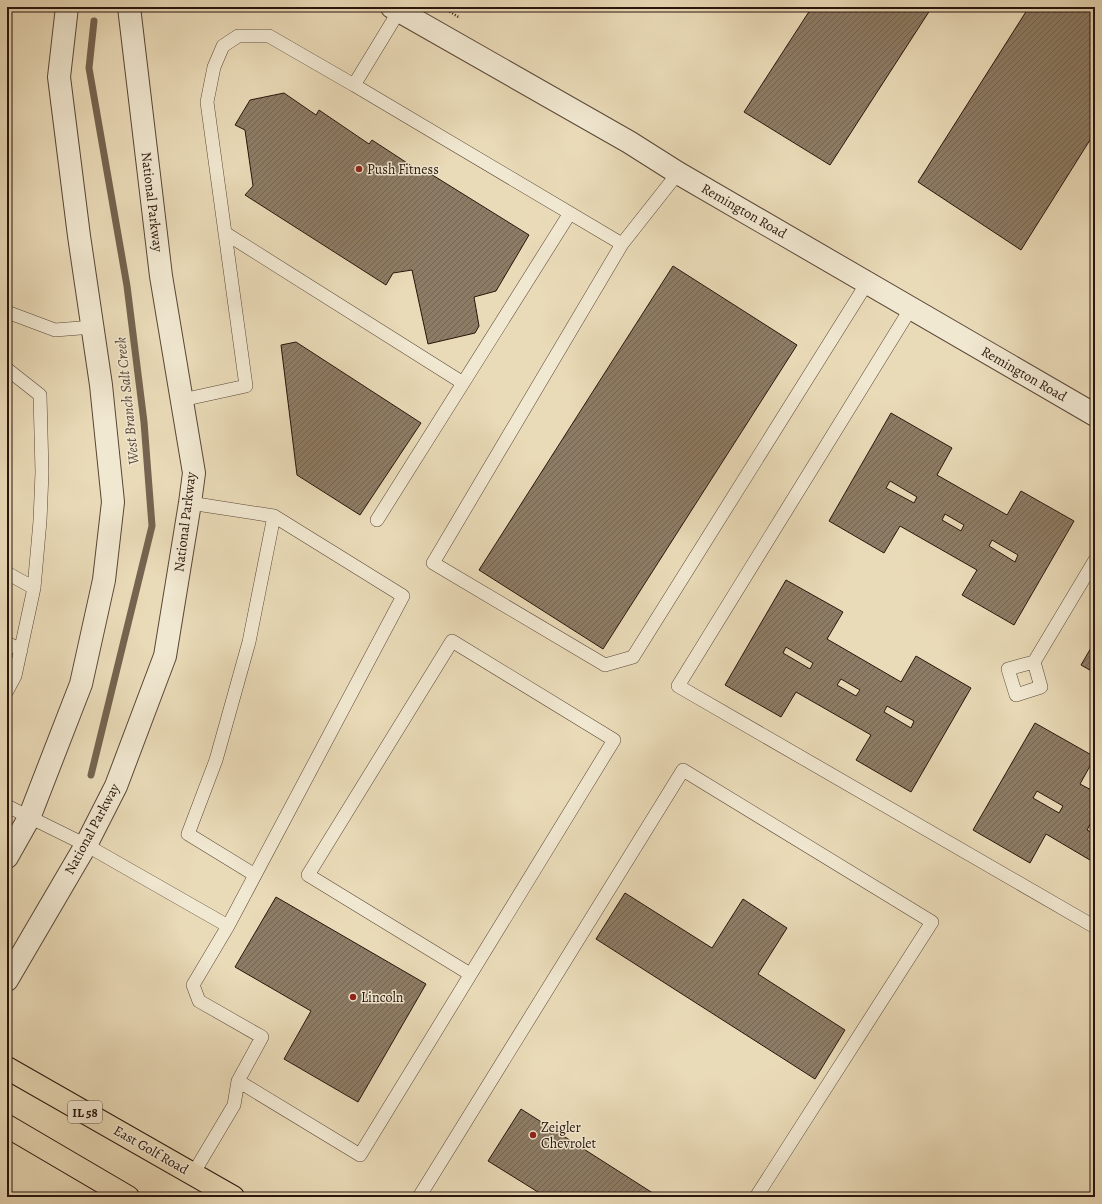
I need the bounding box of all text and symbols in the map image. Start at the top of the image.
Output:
street label: National Parkway [136,151,168,254]
place label: Push Fitness [367,160,439,179]
marker: Push Fitness [354,164,364,174]
street label: Remington Road [698,179,791,243]
water label: West Branch Salt Creek [110,336,144,466]
street label: Remington Road [978,342,1071,406]
street label: National Parkway [169,470,201,573]
street label: National Parkway [60,779,124,878]
place label: Lincoln [361,988,404,1007]
marker: Lincoln [348,992,358,1002]
road number: IL 58 [68,1101,102,1123]
place label: Zeigler Chevrolet [541,1118,597,1153]
street label: East Golf Road [110,1121,192,1179]
marker: Zeigler Chevrolet [528,1130,538,1140]

